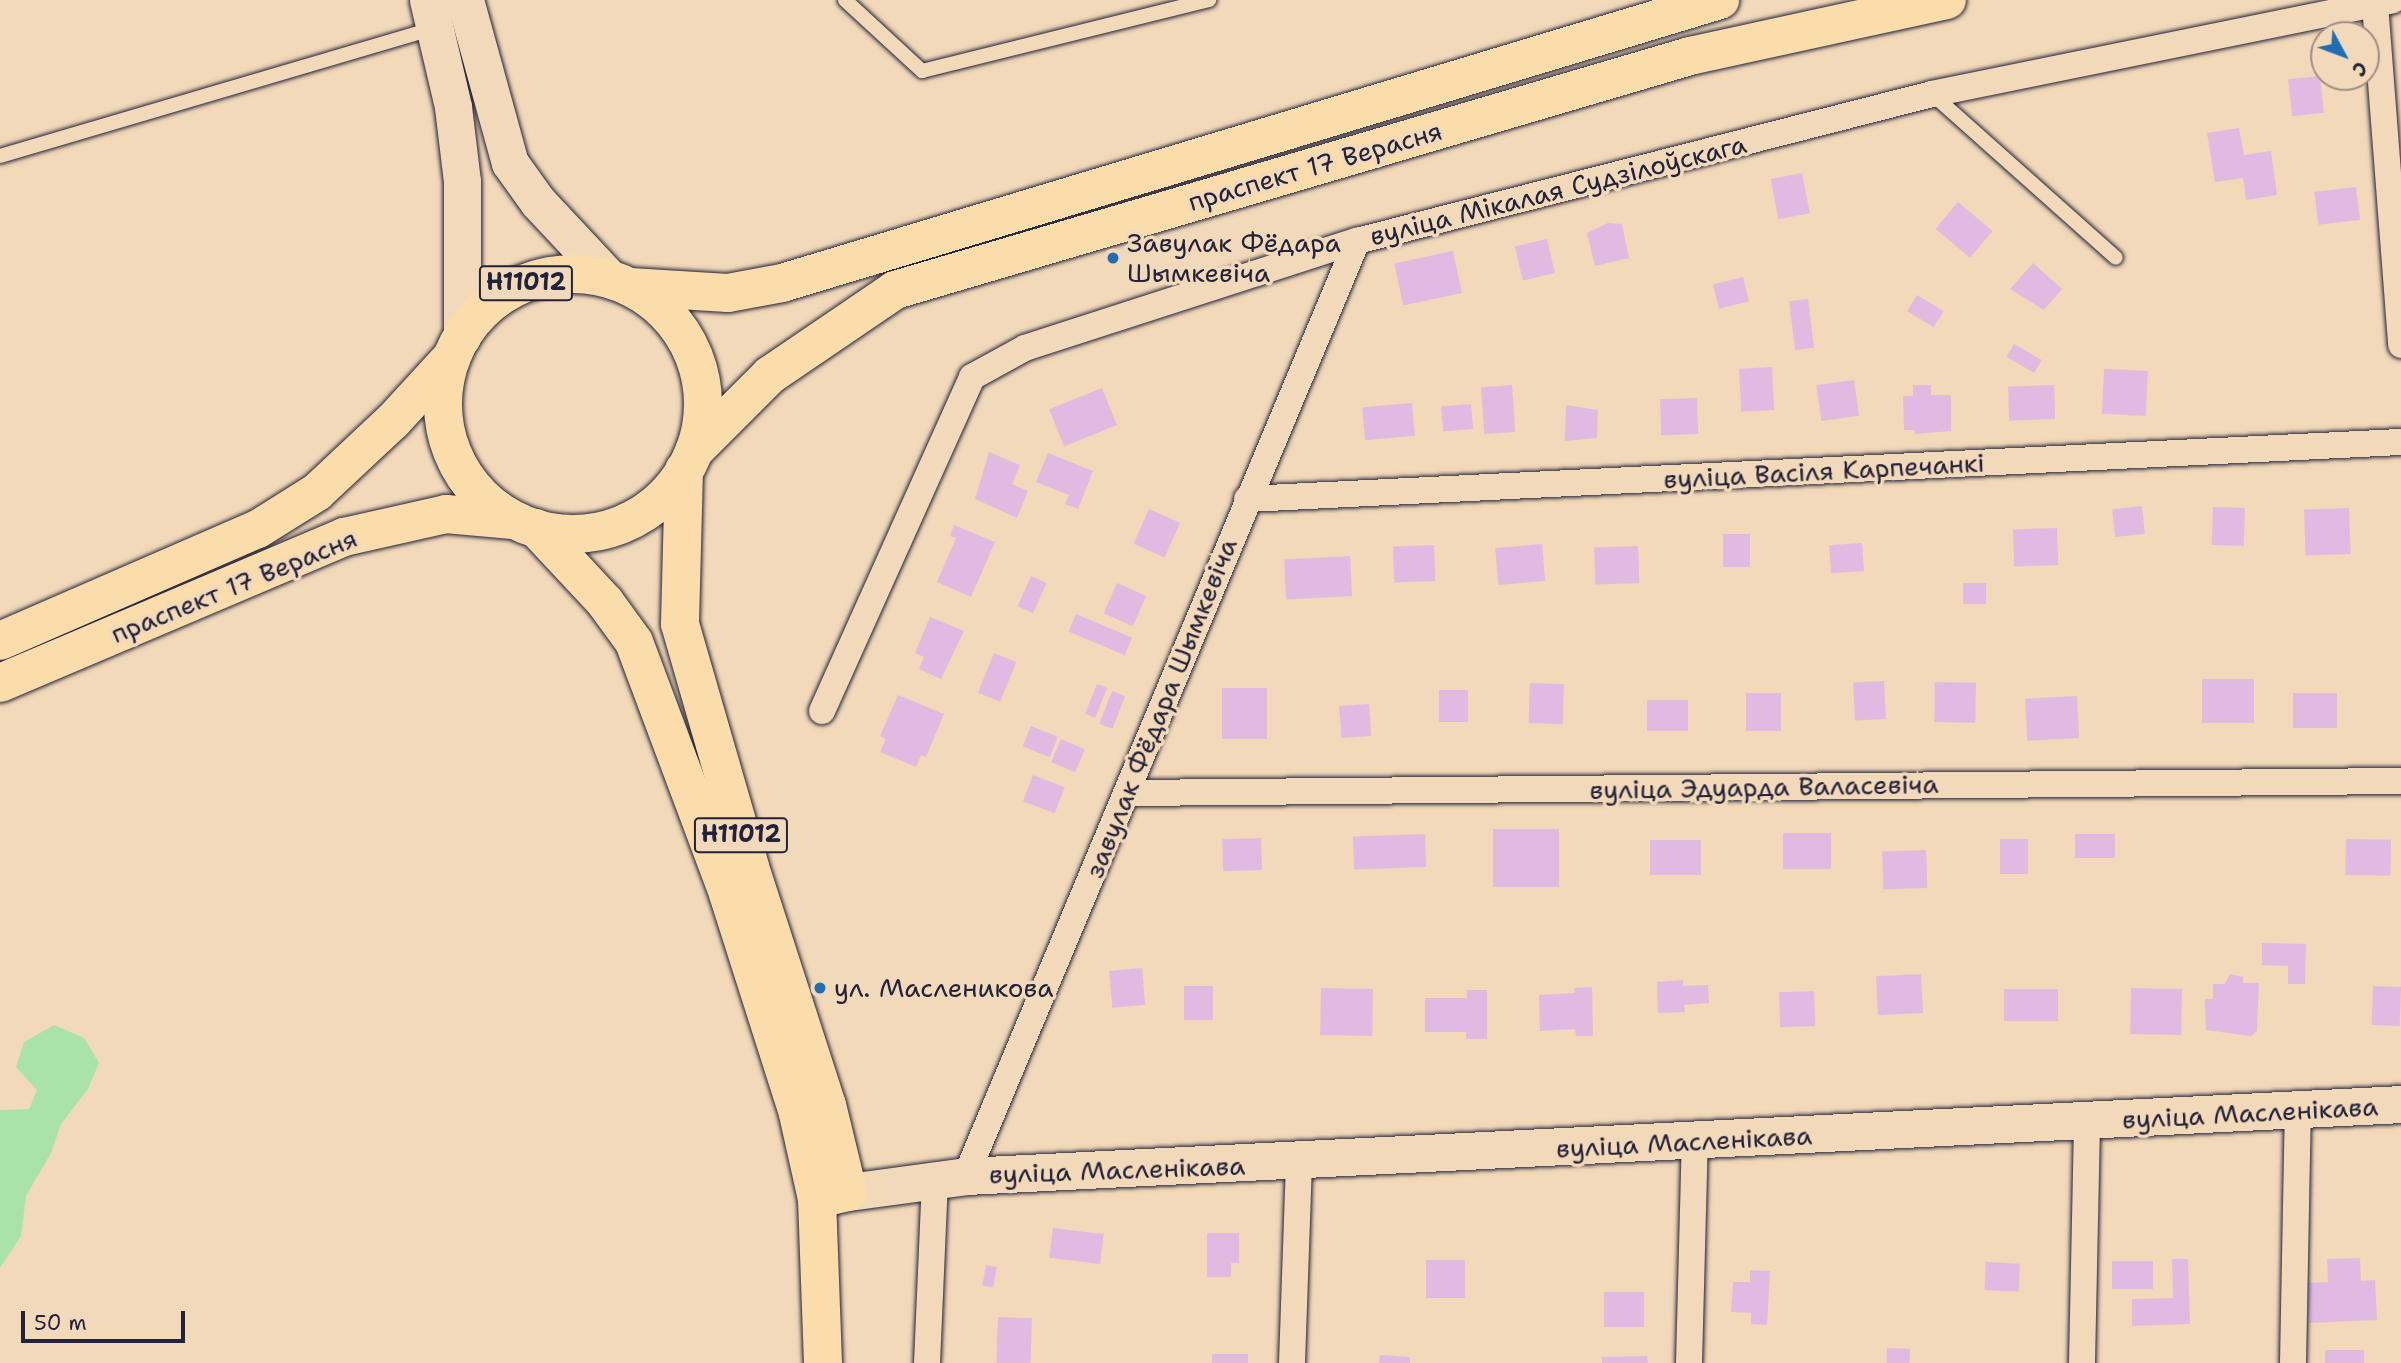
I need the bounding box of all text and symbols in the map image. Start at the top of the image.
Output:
north arrow [2310,21,2380,91]
text: С [2346,56,2373,81]
street label: праспект 17 Верасня [1184,115,1446,217]
street label: вуліца Мікалая Судзілоўскага [1366,128,1750,252]
place label: Завулак Фёдара Шымкевіча [1127,227,1341,288]
marker: Завулак Фёдара Шымкевіча [1105,250,1121,266]
road number: Н11012 [479,262,573,304]
street label: вуліца Васіля Карпечанкі [1663,447,1985,495]
street label: праспект 17 Верасня [106,522,362,650]
street label: завулак Фёдара Шымкевіча [1078,534,1244,882]
street label: вуліца Эдуарда Валасевіча [1589,768,1939,806]
road number: Н11012 [694,814,788,856]
place label: ул. Масленикова [834,972,1053,1004]
marker: ул. Масленикова [812,980,828,996]
street label: вуліца Масленікава [2121,1091,2379,1135]
street label: вуліца Масленікава [1555,1120,1813,1164]
street label: вуліца Масленікава [988,1150,1246,1190]
scale bar [24,1296,189,1340]
text: 50 m [34,1309,87,1337]

